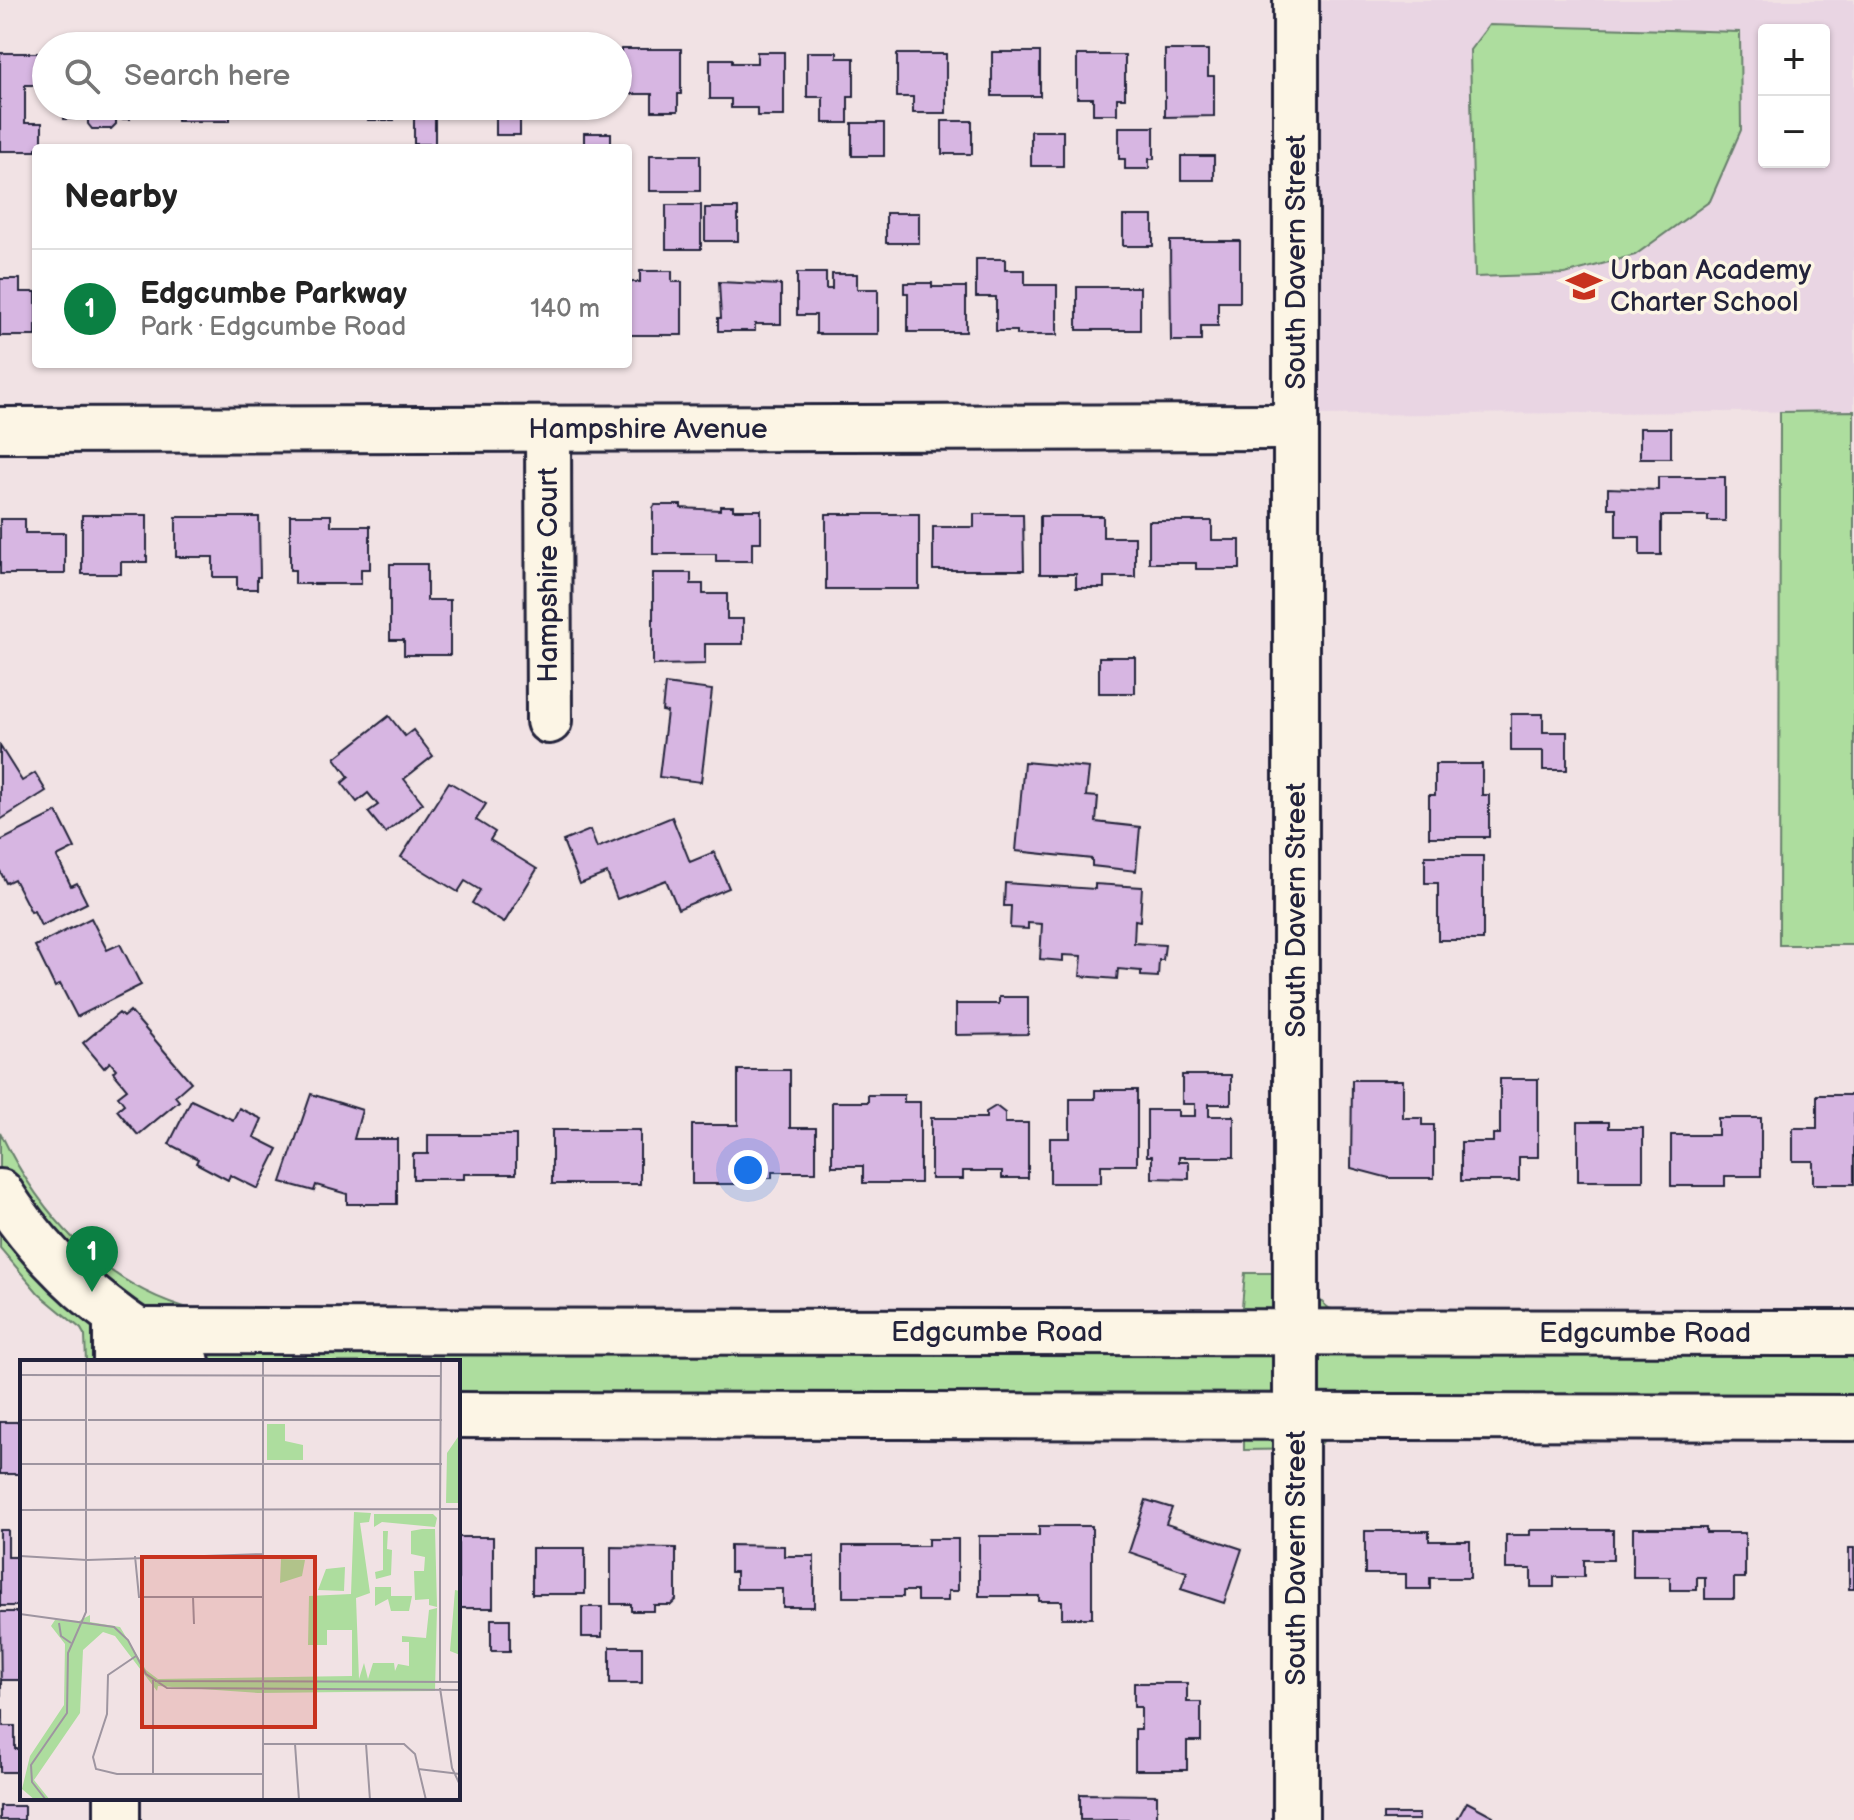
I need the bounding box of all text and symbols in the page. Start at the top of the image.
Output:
map controls [1758,24,1830,168]
button: + [1758,24,1830,96]
search box [32,32,632,120]
icon: search [60,54,104,98]
text: Search here [124,58,290,94]
button: − [1758,96,1830,168]
street label: South Davern Street [1280,134,1313,390]
text: Nearby [64,176,178,217]
place label: Urban Academy Charter School [1610,254,1812,319]
school or university icon: Urban Academy Charter School [1565,267,1603,305]
text: Edgcumbe Parkway [140,276,407,312]
text: 1 [85,294,95,325]
text: 140 m [530,294,600,325]
text: Park · Edgcumbe Road [140,312,406,343]
street label: Hampshire Avenue [528,413,768,446]
street label: Hampshire Court [532,467,565,683]
street label: South Davern Street [1280,782,1313,1038]
your location [728,1150,768,1190]
pin: 1 [66,1226,118,1292]
street label: Edgcumbe Road [891,1316,1103,1349]
street label: Edgcumbe Road [1539,1317,1751,1350]
inset map [20,1360,460,1800]
street label: South Davern Street [1280,1430,1313,1686]

